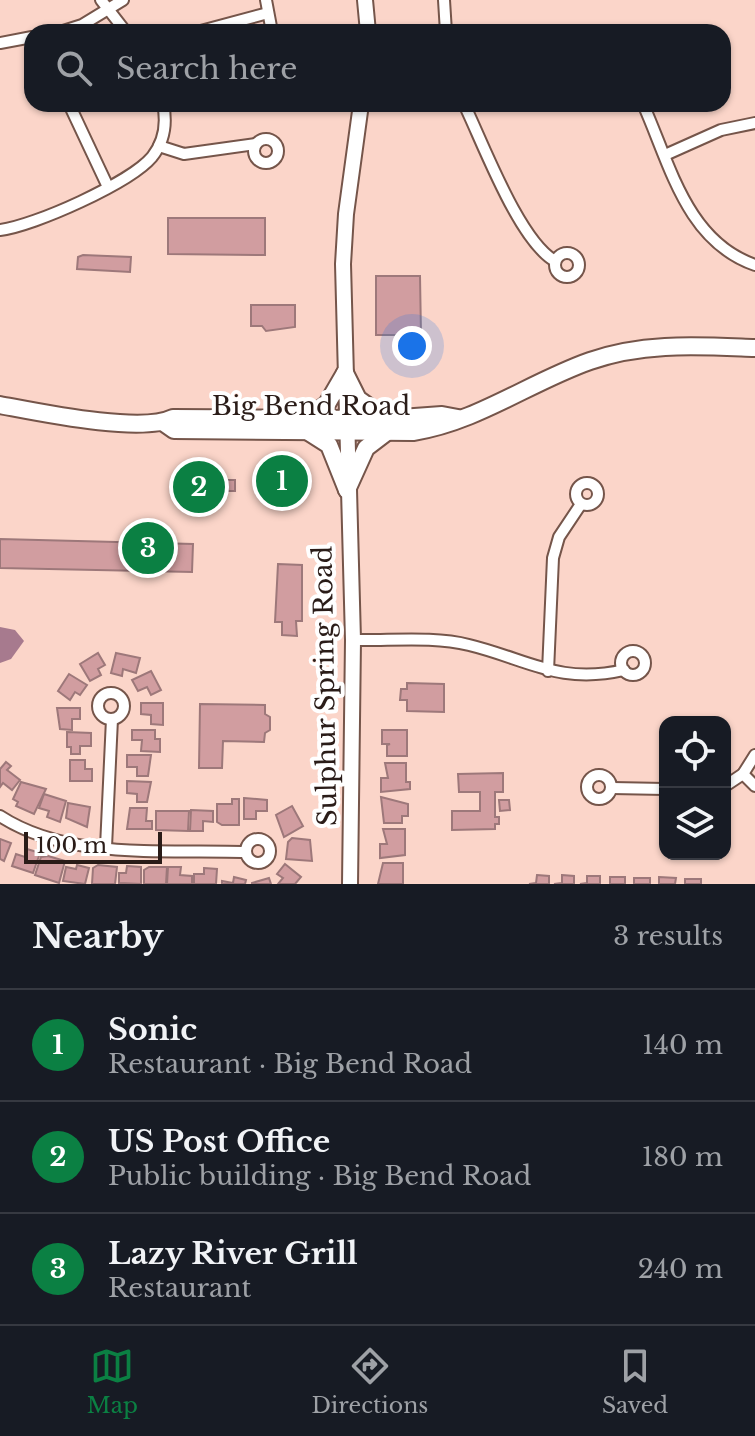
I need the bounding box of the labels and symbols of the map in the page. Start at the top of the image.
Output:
your location [392,326,432,366]
street label: Big Bend Road [212,390,410,422]
pin: 1 [256,451,308,511]
pin: 2 [173,457,225,517]
pin: 3 [122,518,174,578]
street label: Sulphur Spring Road [307,546,343,826]
scale bar [24,828,162,864]

